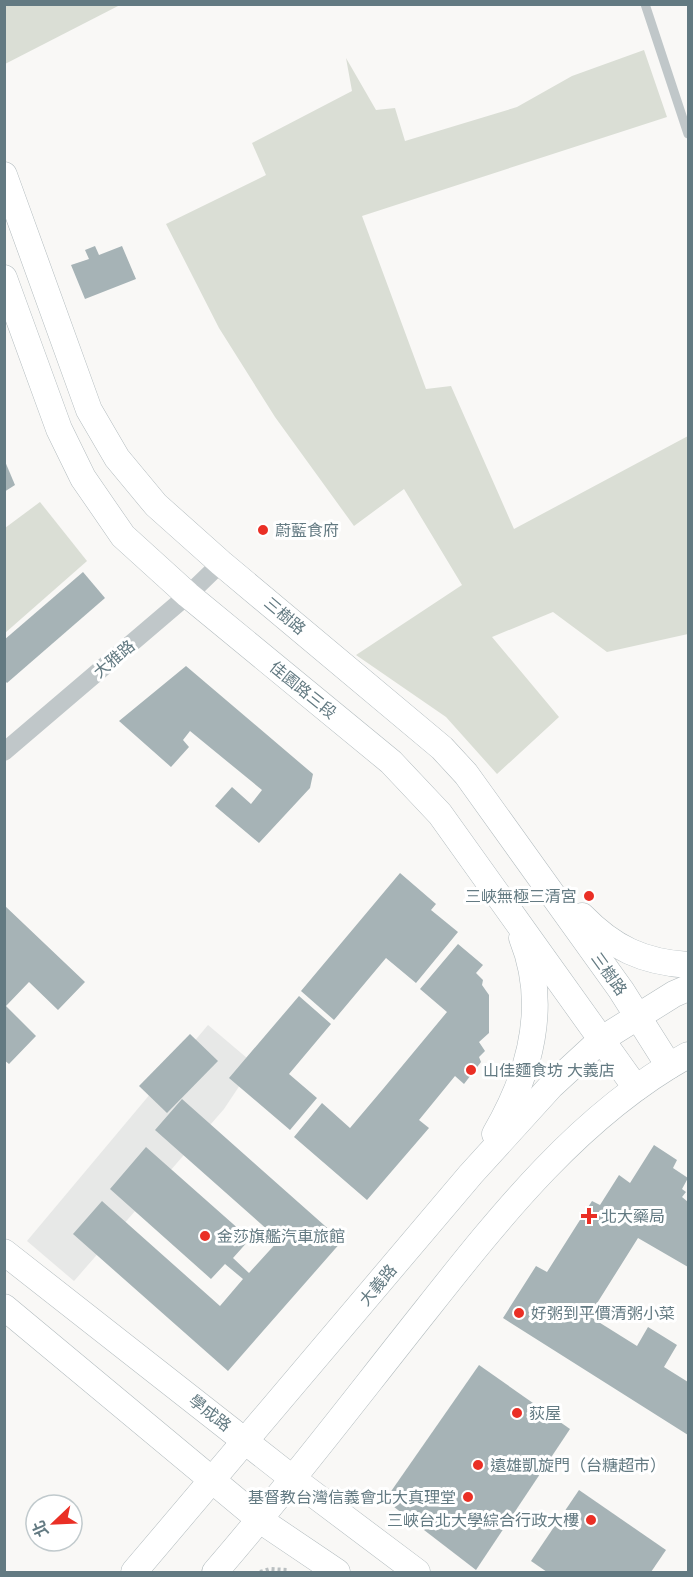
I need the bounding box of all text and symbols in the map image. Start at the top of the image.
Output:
place label: 蔚藍食府 [275,521,339,540]
marker: 蔚藍食府 [256,523,270,537]
street label: 三樹路 [261,593,309,639]
street label: 大雅路 [90,636,138,682]
street label: 佳園路三段 [266,657,340,723]
place label: 三峽無極三清宮 [465,887,577,906]
marker: 三峽無極三清宮 [582,889,596,903]
street label: 三樹路 [587,949,631,999]
place label: 山佳麵食坊 大義店 [483,1061,615,1080]
marker: 山佳麵食坊 大義店 [464,1063,478,1077]
place label: 北大藥局 [601,1207,665,1226]
marker: 北大藥局 [582,1209,596,1223]
place label: 金莎旗艦汽車旅館 [217,1227,345,1246]
marker: 金莎旗艦汽車旅館 [198,1229,212,1243]
street label: 大義路 [355,1261,401,1309]
place label: 好粥到平價清粥小菜 [531,1304,675,1323]
marker: 好粥到平價清粥小菜 [512,1306,526,1320]
street label: 學成路 [185,1391,235,1435]
place label: 荻屋 [529,1404,561,1423]
marker: 荻屋 [510,1406,524,1420]
place label: 遠雄凱旋門（台糖超市） [490,1456,666,1475]
marker: 遠雄凱旋門（台糖超市） [471,1458,485,1472]
place label: 基督教台灣信義會北大真理堂 [248,1488,456,1507]
marker: 基督教台灣信義會北大真理堂 [461,1490,475,1504]
north arrow [24,1493,84,1553]
place label: 三峽台北大學綜合行政大樓 [387,1511,579,1530]
marker: 三峽台北大學綜合行政大樓 [584,1513,598,1527]
text: 北 [29,1518,53,1540]

